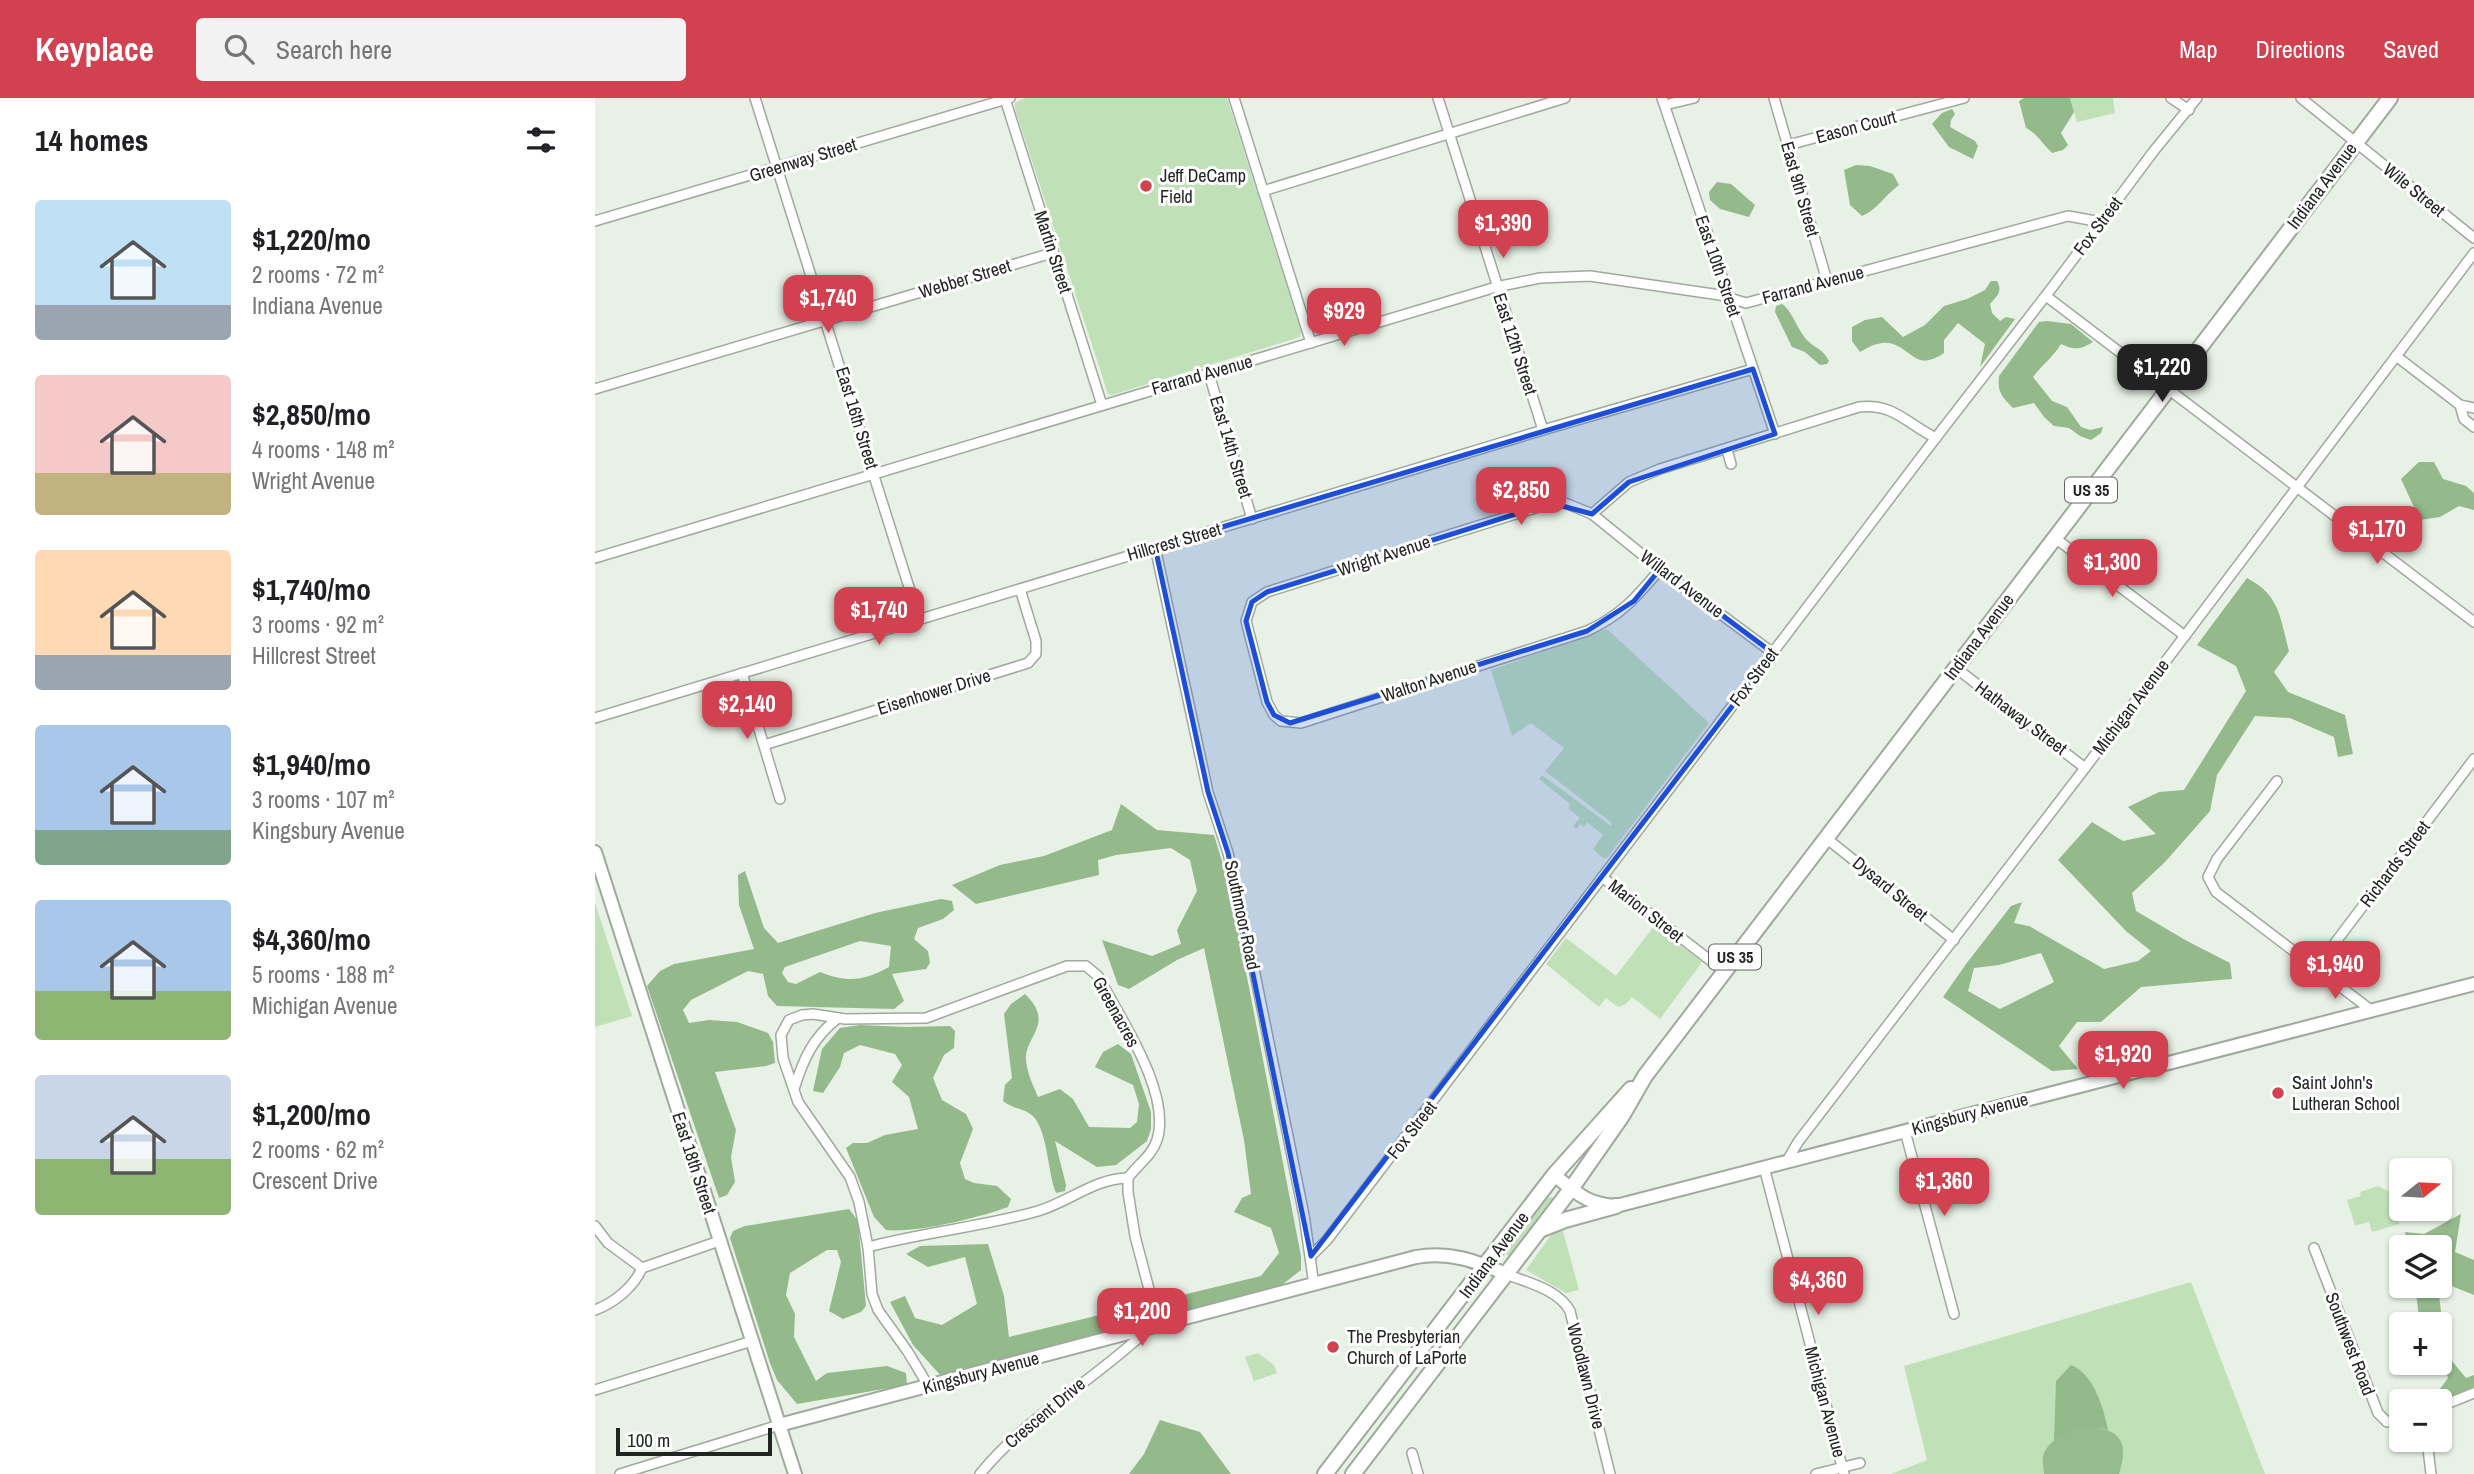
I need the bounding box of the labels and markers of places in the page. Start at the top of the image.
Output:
place label: Jeff DeCamp Field [1160,163,1246,209]
marker: Jeff DeCamp Field [1138,178,1154,194]
pin: $1,390 [1446,200,1560,260]
pin: $1,740 [771,275,885,335]
pin: $929 [1303,288,1385,348]
pin: $1,220 [2105,344,2219,404]
pin: $2,850 [1464,468,1578,527]
pin: $1,170 [2320,506,2434,566]
pin: $1,300 [2055,540,2169,599]
pin: $1,740 [822,588,936,647]
pin: $2,140 [690,682,804,741]
pin: $1,940 [2278,942,2392,1001]
pin: $1,920 [2066,1032,2180,1091]
place label: Saint John's Lutheran School [2292,1070,2400,1116]
marker: Saint John's Lutheran School [2270,1085,2286,1101]
pin: $1,360 [1887,1158,2001,1218]
pin: $4,360 [1761,1258,1875,1317]
pin: $1,200 [1085,1288,1199,1348]
place label: The Presbyterian Church of LaPorte [1347,1324,1467,1370]
marker: The Presbyterian Church of LaPorte [1325,1339,1341,1355]

